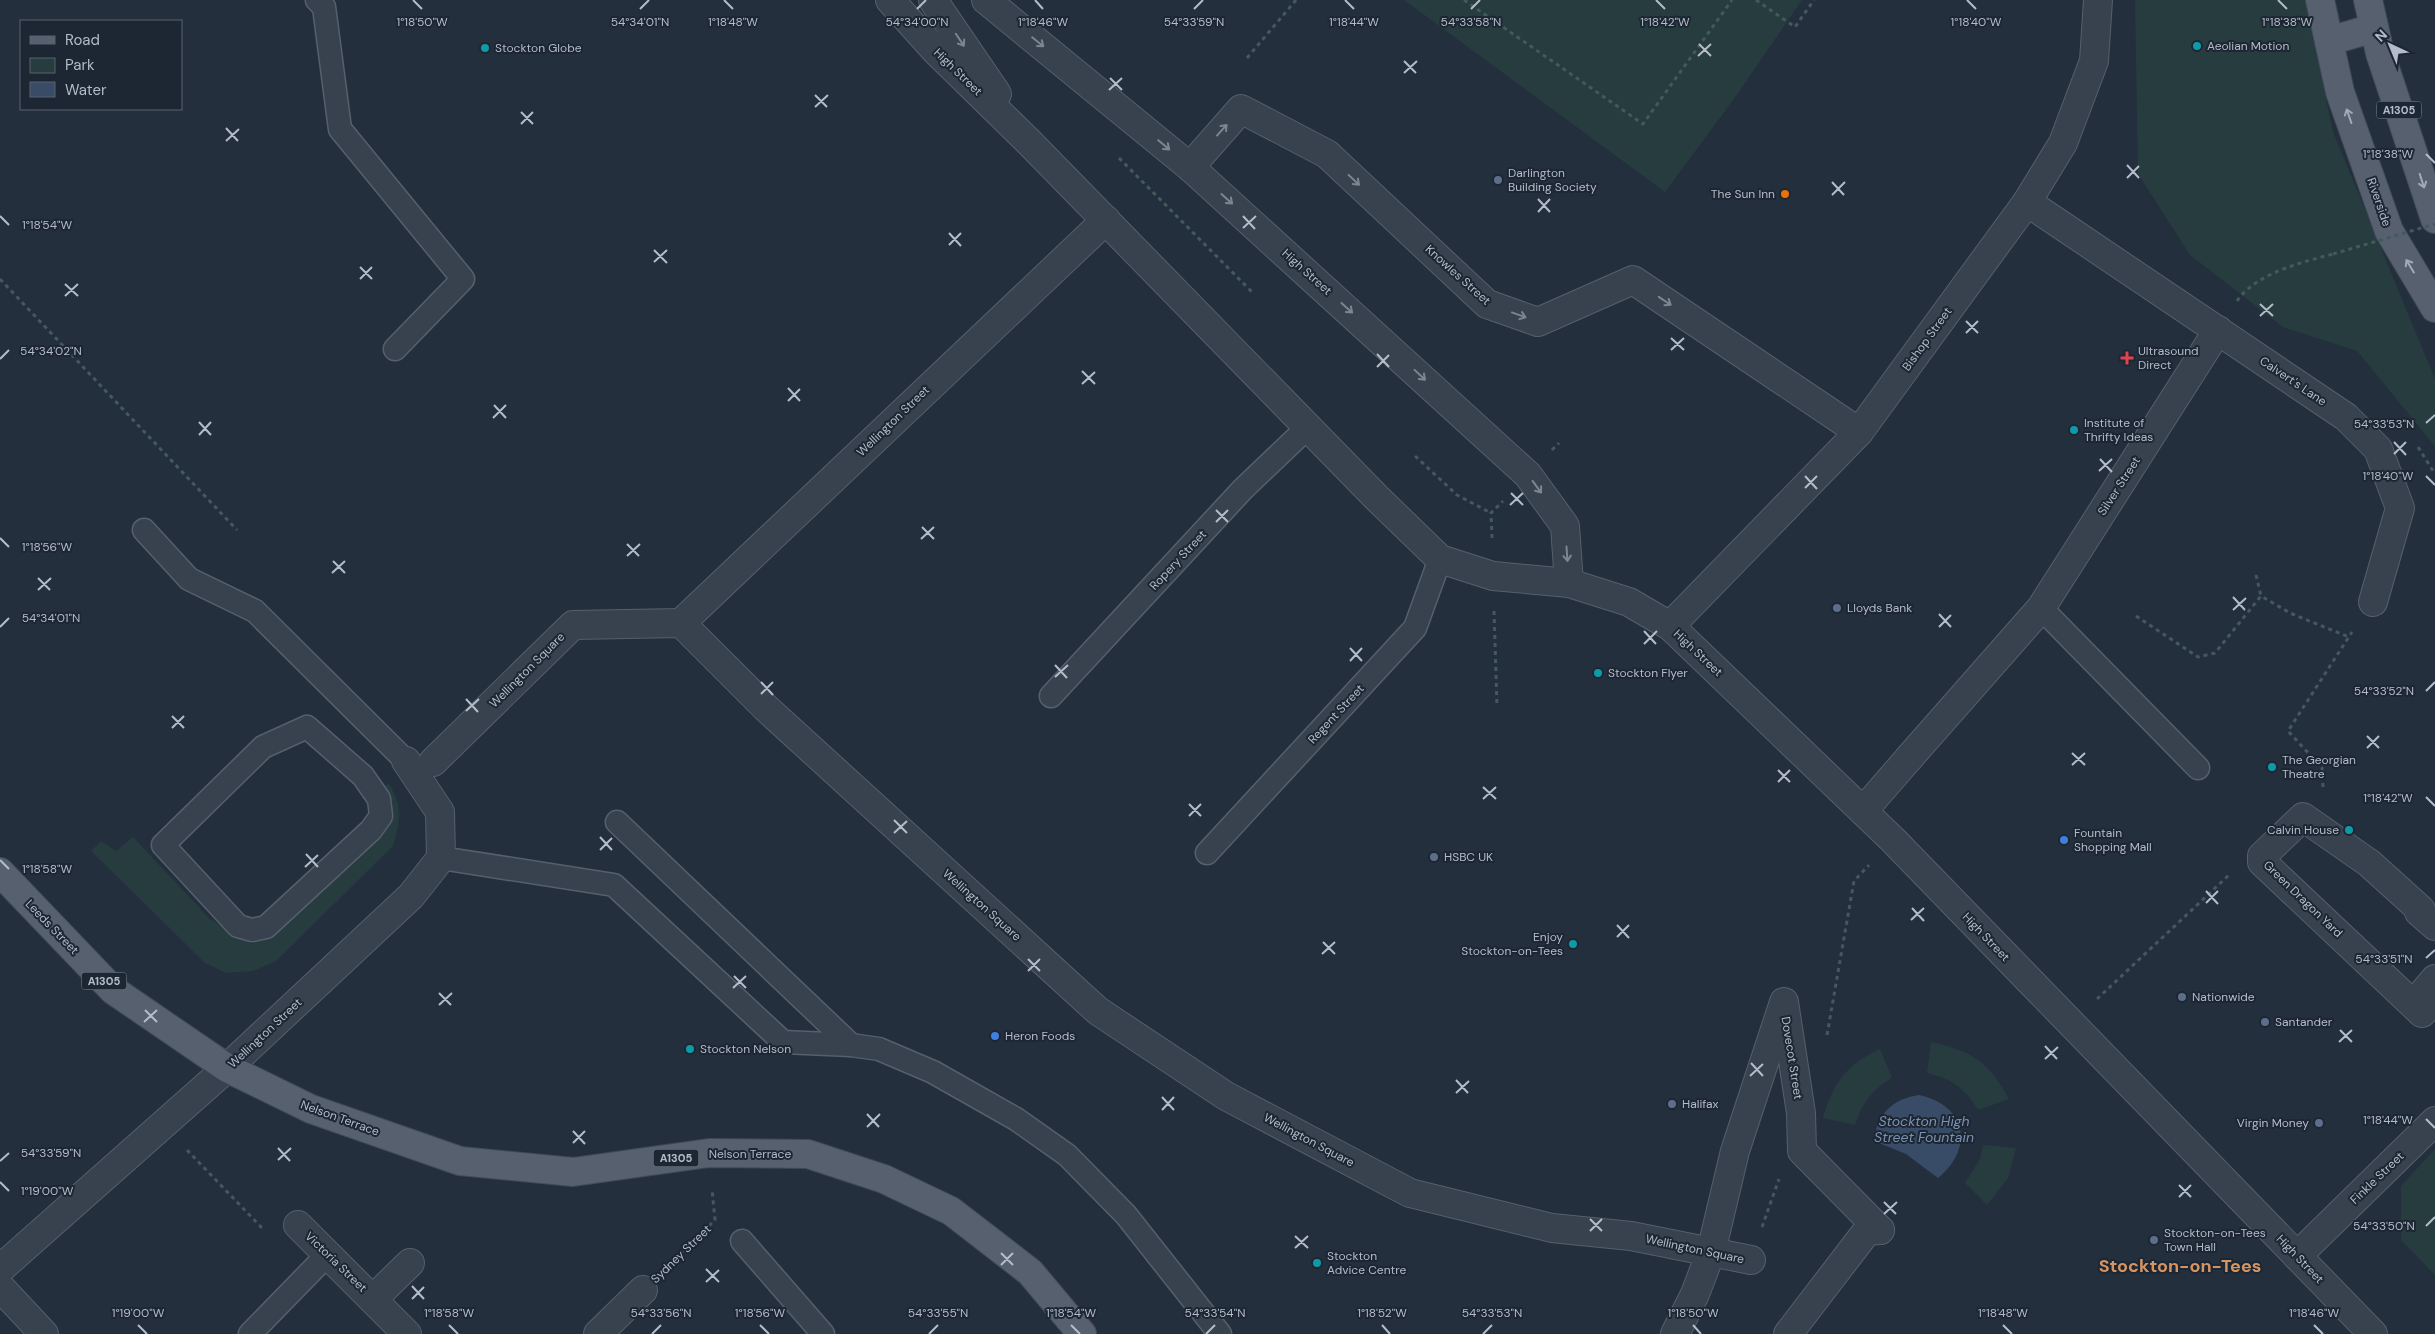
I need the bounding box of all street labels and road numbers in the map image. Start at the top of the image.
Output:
street label: High Street [930,45,986,99]
road number: A1305 [2376,102,2422,118]
street label: Riverside [2363,175,2395,229]
street label: Knowles Street [1422,241,1494,309]
street label: High Street [1279,245,1336,299]
street label: Bishop Street [1899,304,1956,374]
street label: Calvert's Lane [2256,353,2330,409]
street label: Wellington Street [853,382,933,460]
street label: Silver Street [2094,453,2144,518]
street label: Ropery Street [1146,526,1210,593]
street label: High Street [1670,626,1726,680]
street label: Wellington Square [486,629,568,711]
street label: Regent Street [1304,681,1368,747]
street label: Green Dragon Yard [2260,857,2346,941]
street label: Wellington Square [939,865,1025,945]
street label: Leeds Street [22,896,82,958]
street label: High Street [1959,909,2013,965]
road number: A1305 [82,972,126,989]
street label: Wellington Street [225,994,306,1071]
street label: Dovecot Street [1778,1015,1806,1101]
street label: Nelson Terrace [298,1096,382,1140]
street label: Wellington Square [1261,1109,1357,1171]
street label: Nelson Terrace [709,1146,791,1162]
street label: Finkle Street [2347,1148,2408,1208]
road number: A1305 [654,1150,698,1166]
street label: Sydney Street [647,1221,715,1287]
street label: Victoria Street [302,1228,371,1296]
street label: Wellington Square [1644,1231,1746,1267]
street label: High Street [2273,1231,2327,1287]

